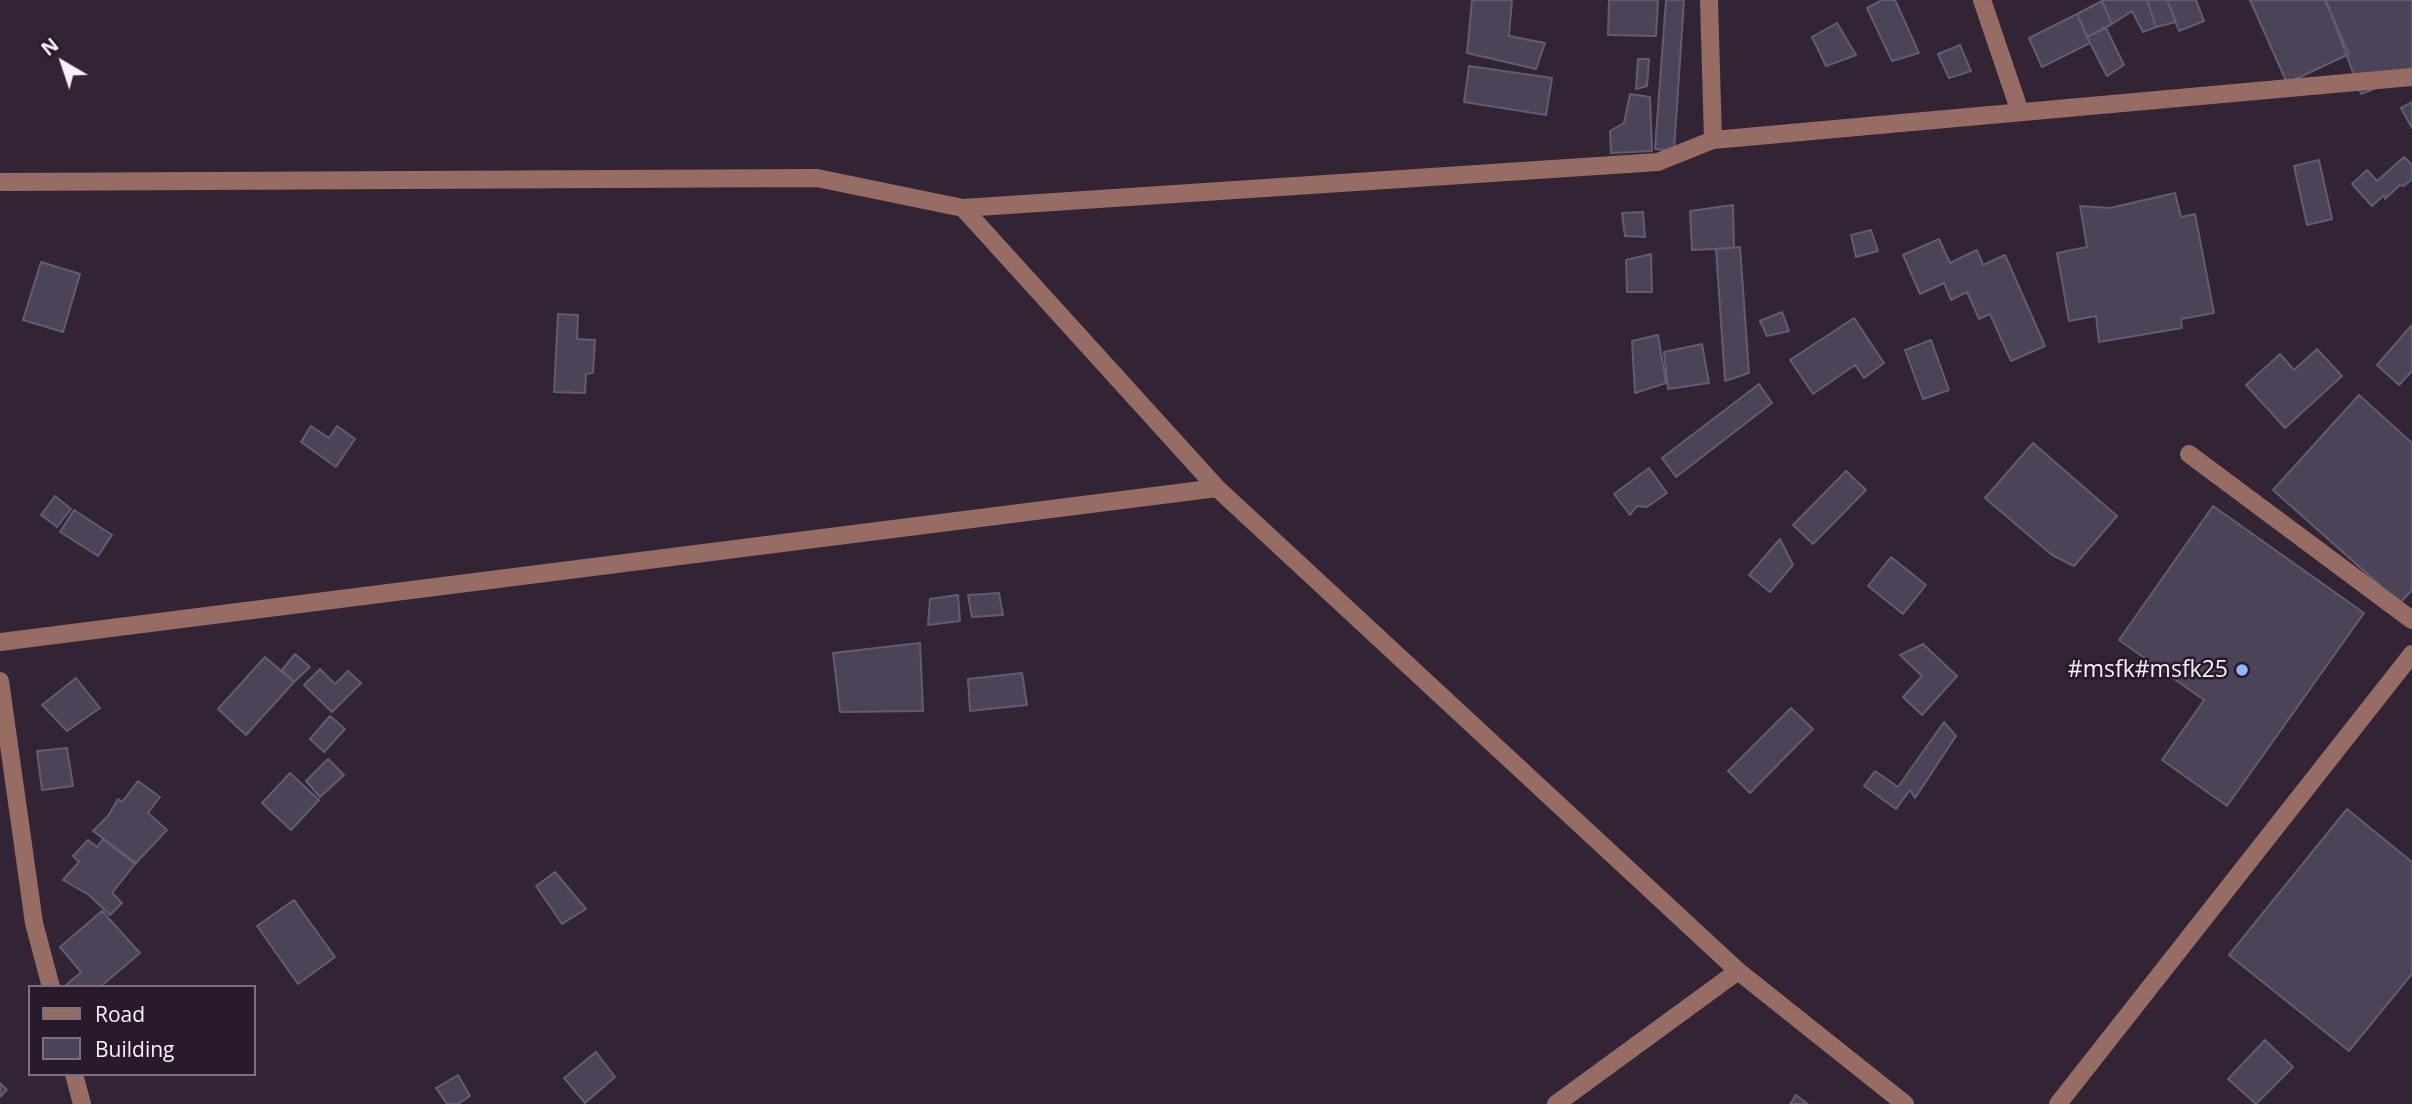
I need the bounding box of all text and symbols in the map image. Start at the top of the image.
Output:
north arrow [28,28,98,98]
text: N [36,32,64,62]
place label: #msfk#msfk25 [2068,656,2228,684]
marker: #msfk#msfk25 [2234,662,2250,678]
legend [28,985,256,1076]
text: Road [95,1000,145,1028]
text: Building [95,1035,174,1063]

